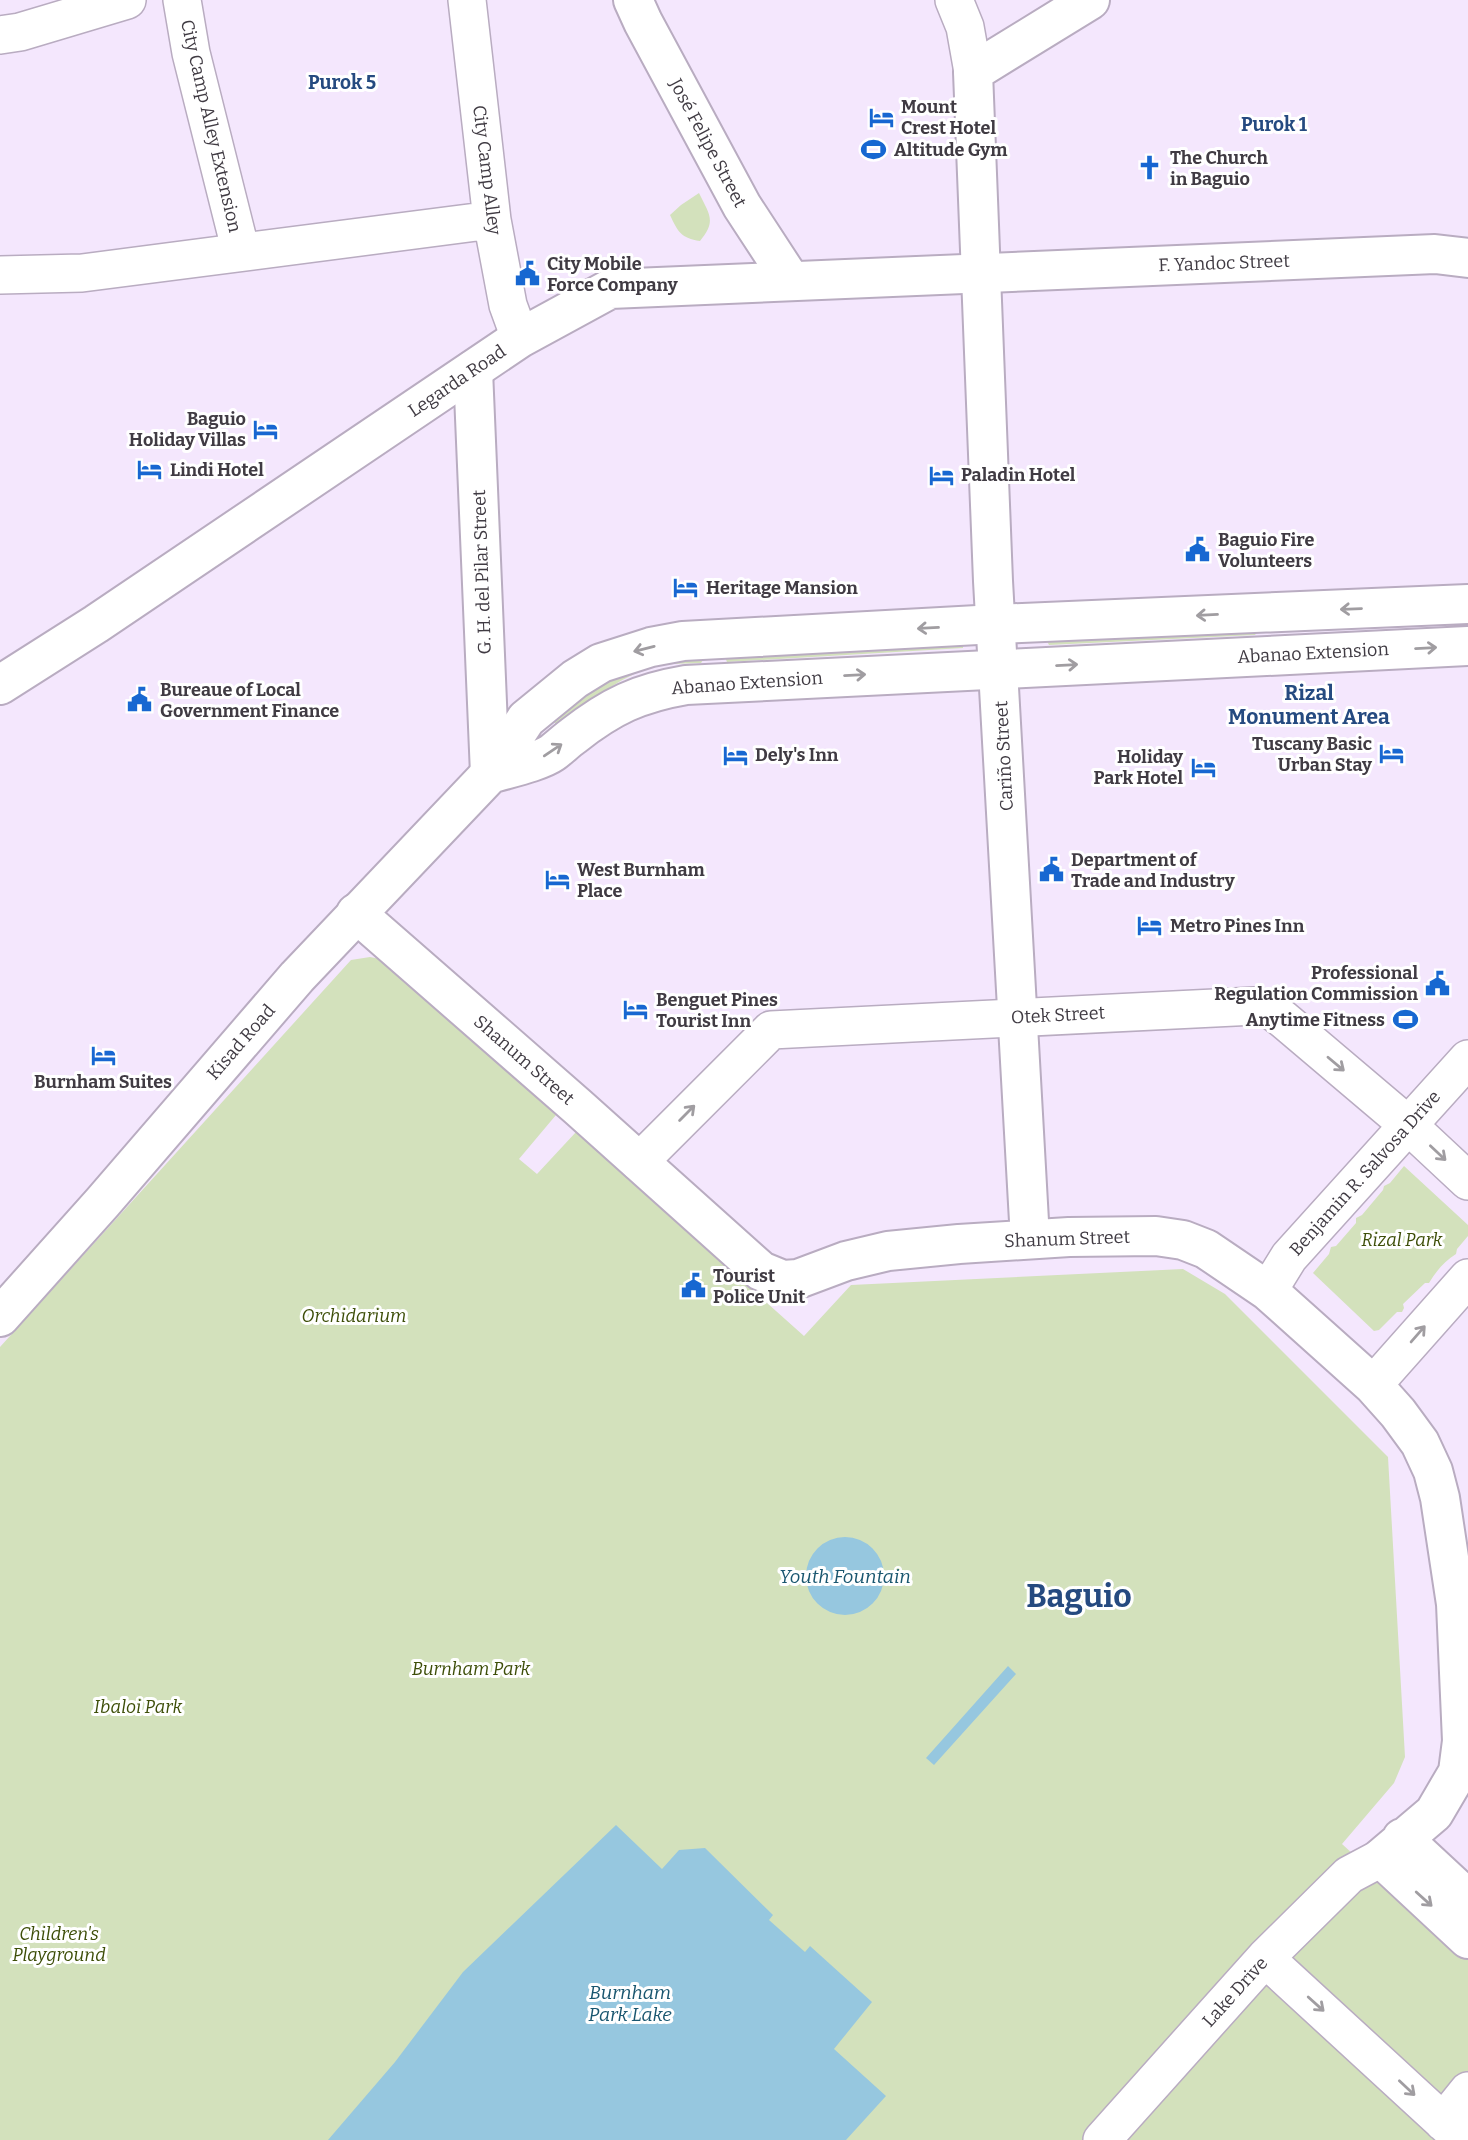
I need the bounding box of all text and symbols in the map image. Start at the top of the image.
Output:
street label: City Camp Alley Extension [176,18,246,235]
district label: Purok 5 [308,71,376,94]
street label: José Felipe Street [664,74,751,212]
place label: Mount Crest Hotel [901,96,996,139]
hotel icon: Mount Crest Hotel [867,103,895,131]
street label: City Camp Alley [468,104,506,237]
district label: Purok 1 [1241,113,1308,136]
sports icon: Altitude Gym [860,136,888,164]
place label: Altitude Gym [894,139,1007,161]
place label: The Church in Baguio [1170,147,1268,190]
church icon: The Church in Baguio [1136,154,1164,182]
street label: F. Yandoc Street [1158,250,1291,276]
place label: City Mobile Force Company [547,253,679,296]
public building icon: City Mobile Force Company [513,260,541,288]
street label: Legarda Road [404,340,510,422]
place label: Baguio Holiday Villas [129,408,246,451]
hotel icon: Baguio Holiday Villas [252,415,280,443]
hotel icon: Lindi Hotel [136,456,164,484]
place label: Lindi Hotel [170,459,264,481]
hotel icon: Paladin Hotel [927,461,955,489]
place label: Paladin Hotel [961,464,1076,486]
street label: G. H. del Pilar Street [468,489,496,655]
place label: Baguio Fire Volunteers [1218,529,1314,572]
public building icon: Baguio Fire Volunteers [1184,536,1212,564]
hotel icon: Heritage Mansion [672,574,700,602]
place label: Heritage Mansion [706,577,858,599]
one-way arrow [1340,602,1363,615]
one-way arrow [1196,609,1219,622]
one-way arrow [917,622,939,635]
street label: Abanao Extension [1237,638,1390,668]
one-way arrow [1415,641,1438,654]
one-way arrow [633,643,656,656]
one-way arrow [1055,658,1078,671]
street label: Abanao Extension [671,667,824,699]
one-way arrow [844,669,867,682]
place label: Bureaue of Local Government Finance [160,679,339,722]
district label: Rizal Monument Area [1228,680,1390,730]
public building icon: Bureaue of Local Government Finance [126,686,154,714]
street label: Cariño Street [990,700,1018,812]
place label: Tuscany Basic Urban Stay [1252,733,1373,776]
hotel icon: Tuscany Basic Urban Stay [1378,740,1406,768]
hotel icon: Dely's Inn [721,741,749,769]
one-way arrow [543,743,562,758]
place label: Dely's Inn [755,744,839,766]
place label: Holiday Park Hotel [1094,746,1184,789]
hotel icon: Holiday Park Hotel [1189,753,1217,781]
place label: Department of Trade and Industry [1071,849,1236,892]
public building icon: Department of Trade and Industry [1037,856,1065,884]
place label: West Burnham Place [577,859,705,902]
hotel icon: West Burnham Place [543,866,571,894]
hotel icon: Metro Pines Inn [1136,912,1164,940]
place label: Metro Pines Inn [1170,915,1305,937]
place label: Professional Regulation Commission [1214,962,1418,1005]
public building icon: Professional Regulation Commission [1424,969,1452,997]
place label: Benguet Pines Tourist Inn [656,989,778,1032]
hotel icon: Benguet Pines Tourist Inn [622,996,650,1024]
street label: Kisad Road [202,999,280,1084]
street label: Otek Street [1010,1002,1106,1028]
sports icon: Anytime Fitness [1391,1006,1419,1034]
place label: Anytime Fitness [1246,1009,1385,1031]
street label: Shanum Street [469,1010,579,1110]
hotel icon: Burnham Suites [89,1041,117,1069]
one-way arrow [1327,1056,1345,1072]
place label: Burnham Suites [34,1071,172,1093]
street label: Benjamin R. Salvosa Drive [1285,1086,1445,1260]
one-way arrow [678,1105,695,1122]
one-way arrow [1429,1144,1446,1161]
street label: Shanum Street [1004,1226,1131,1252]
park label: Rizal Park [1361,1229,1443,1251]
place label: Tourist Police Unit [713,1265,805,1308]
public building icon: Tourist Police Unit [679,1272,707,1300]
park label: Orchidarium [302,1305,406,1327]
one-way arrow [1410,1325,1426,1343]
water label: Youth Fountain [779,1565,911,1588]
district label: Baguio [1026,1577,1132,1615]
park label: Burnham Park [412,1658,531,1680]
park label: Ibaloi Park [94,1696,182,1718]
one-way arrow [1414,1891,1432,1907]
park label: Children's Playground [12,1923,106,1966]
street label: Lake Drive [1198,1952,1272,2032]
water label: Burnham Park Lake [588,1981,672,2026]
one-way arrow [1307,1996,1325,2012]
one-way arrow [1398,2080,1415,2097]

